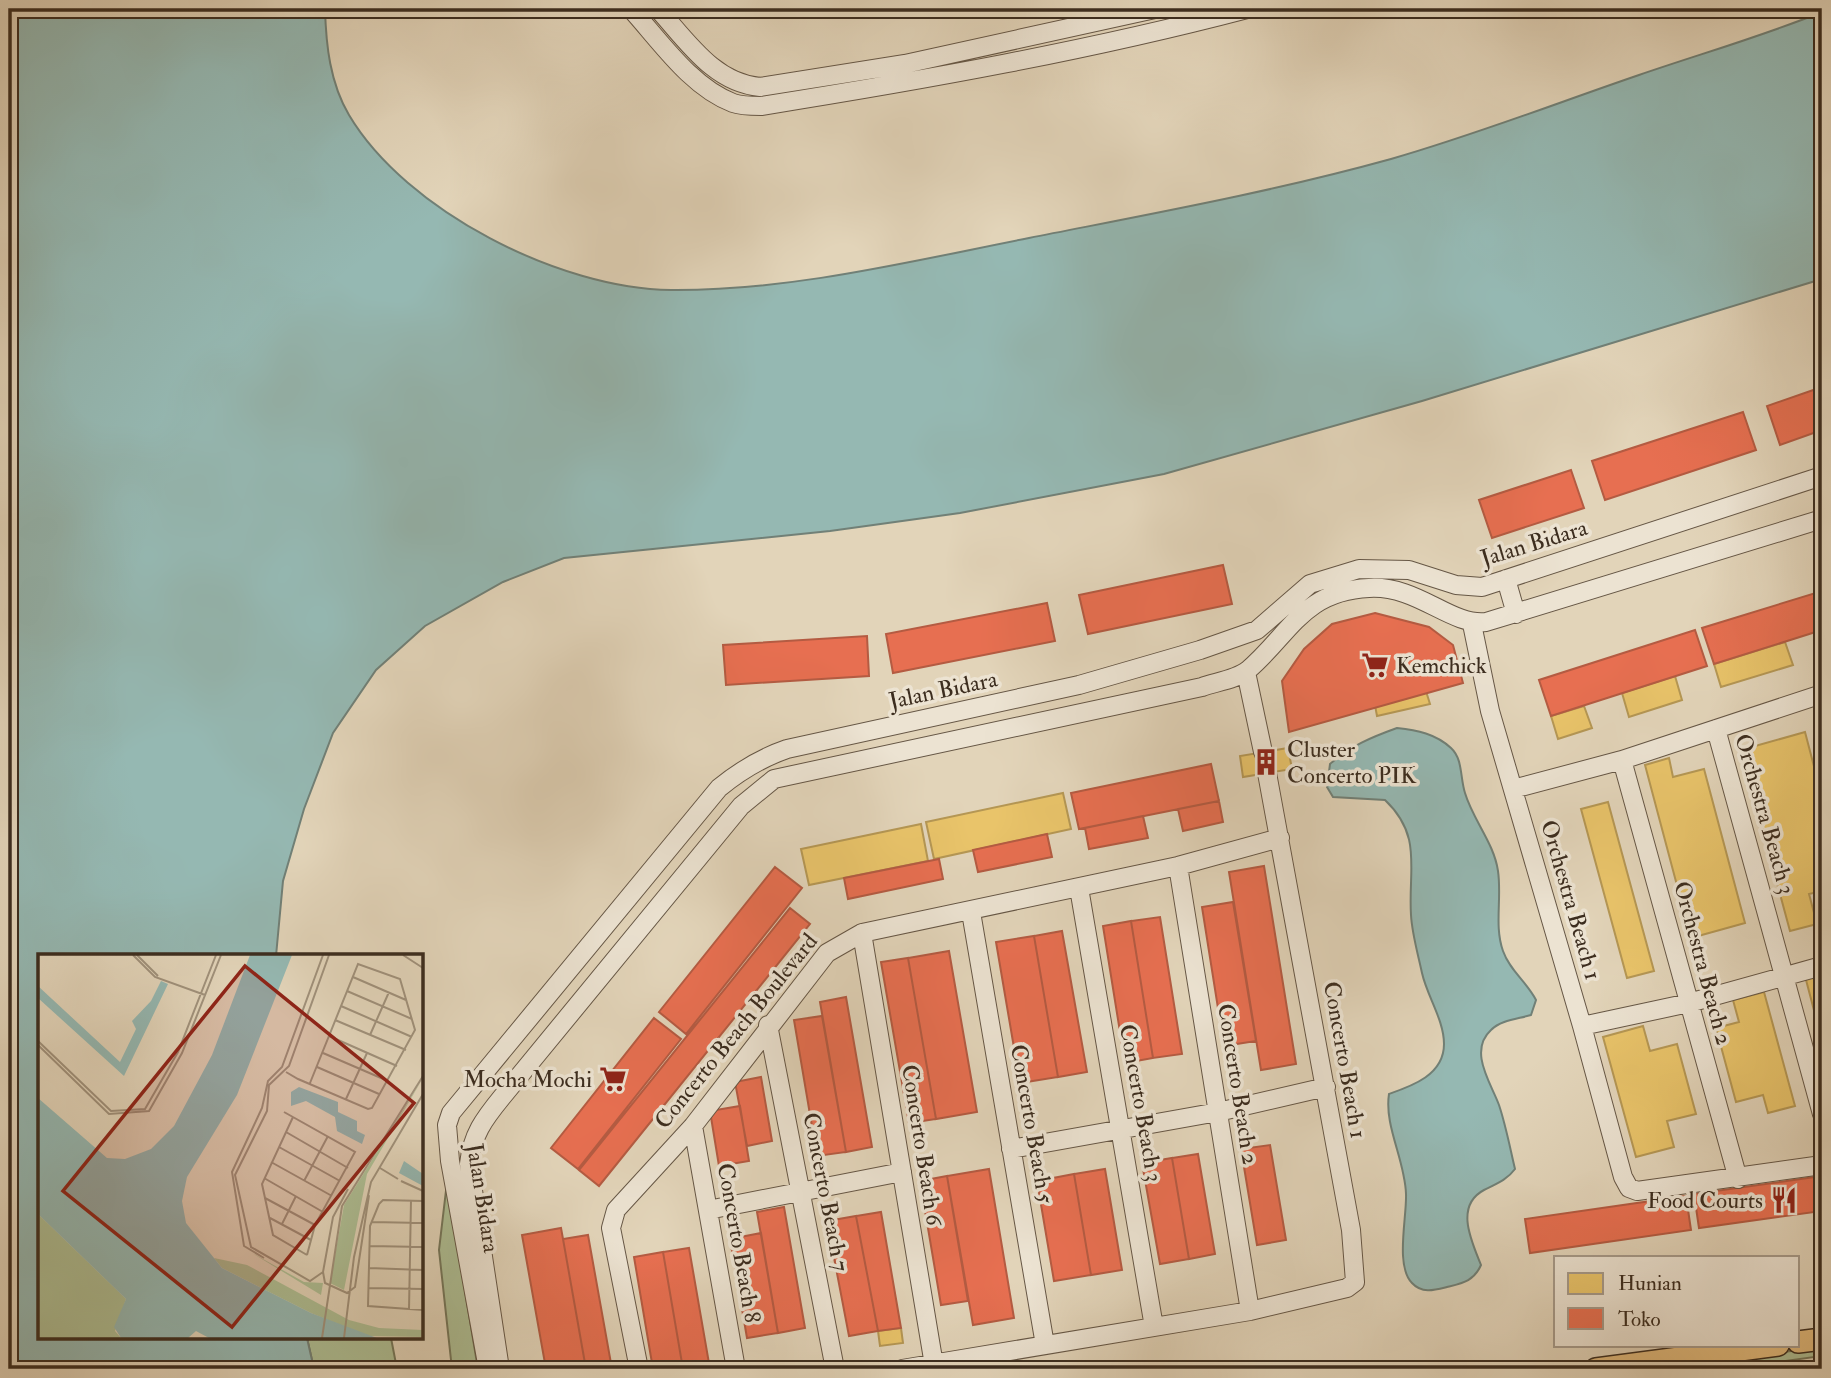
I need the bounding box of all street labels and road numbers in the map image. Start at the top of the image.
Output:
street label: Jalan Bidara [1476,513,1591,573]
street label: Jalan Bidara [885,664,1000,716]
street label: Orchestra Beach 3 [1728,730,1802,898]
street label: Orchestra Beach 1 [1534,817,1608,983]
street label: Orchestra Beach 2 [1667,878,1739,1048]
street label: Concerto Beach Boulevard [648,927,824,1135]
street label: Concerto Beach 1 [1317,979,1373,1141]
street label: Concerto Beach 2 [1211,1002,1265,1166]
street label: Concerto Beach 3 [1113,1022,1169,1184]
street label: Concerto Beach 5 [1004,1042,1060,1206]
street label: Concerto Beach 6 [895,1063,949,1229]
street label: Concerto Beach 7 [796,1110,856,1274]
street label: Jalan Bidara [460,1140,506,1255]
street label: Concerto Beach 8 [711,1161,767,1325]

